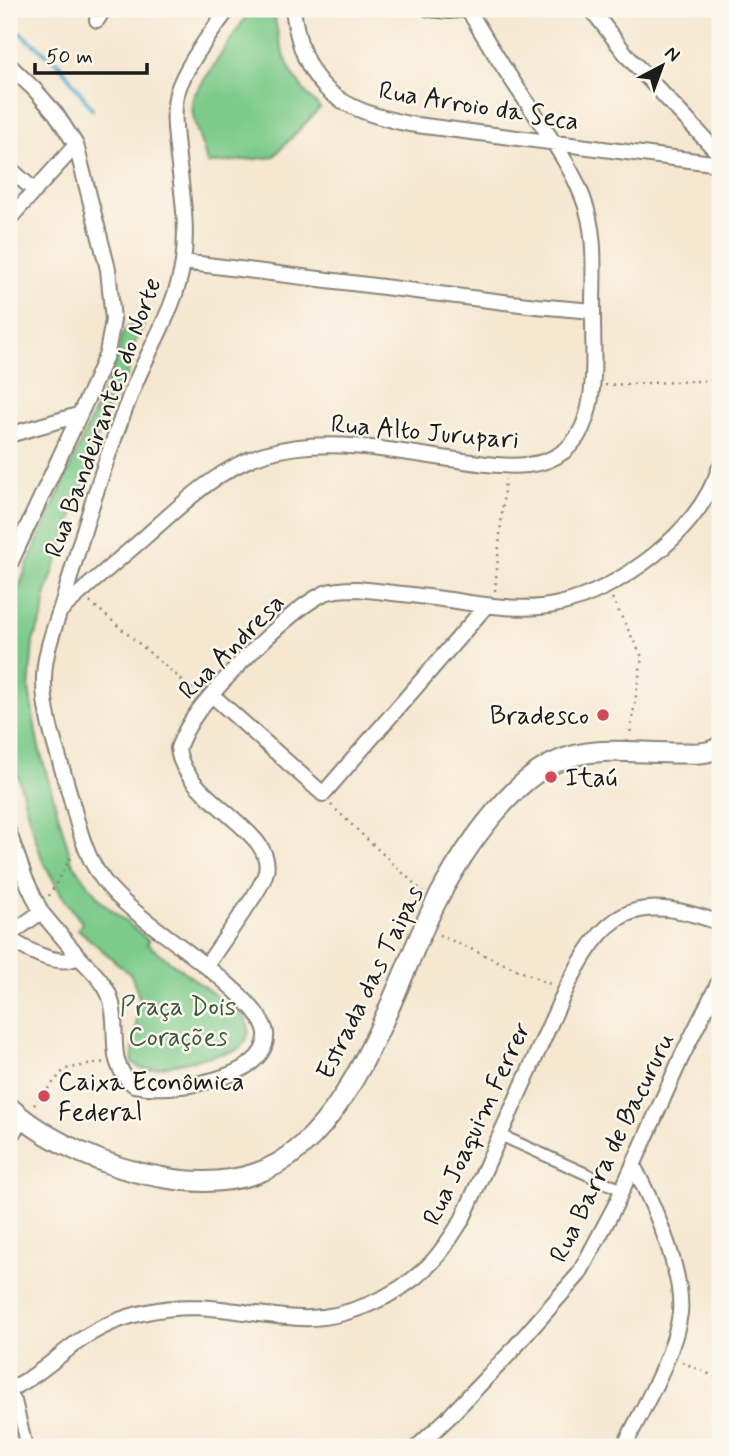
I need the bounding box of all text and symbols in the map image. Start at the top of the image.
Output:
scale bar [35,32,147,76]
north arrow [628,32,698,102]
text: N [659,41,685,68]
text: 50 m [46,43,93,71]
street label: Rua Arroio da Seca [376,74,581,140]
street label: Rua Bandeirantes do Norte [37,273,170,562]
street label: Rua Alto Jurupari [329,408,520,458]
street label: Rua Andresa [172,587,293,708]
place label: Bradesco [490,700,589,734]
marker: Bradesco [595,707,611,723]
place label: Itaú [565,762,617,796]
marker: Itaú [543,769,559,785]
street label: Estrada das Taipas [309,880,432,1085]
park label: Praça Dois Corações [120,991,236,1055]
street label: Rua Joaquim Ferrer [416,1017,540,1231]
street label: Rua Barra de Bacururu [542,1027,683,1268]
place label: Caixa Econômica Federal [58,1066,244,1130]
marker: Caixa Econômica Federal [36,1088,52,1104]

